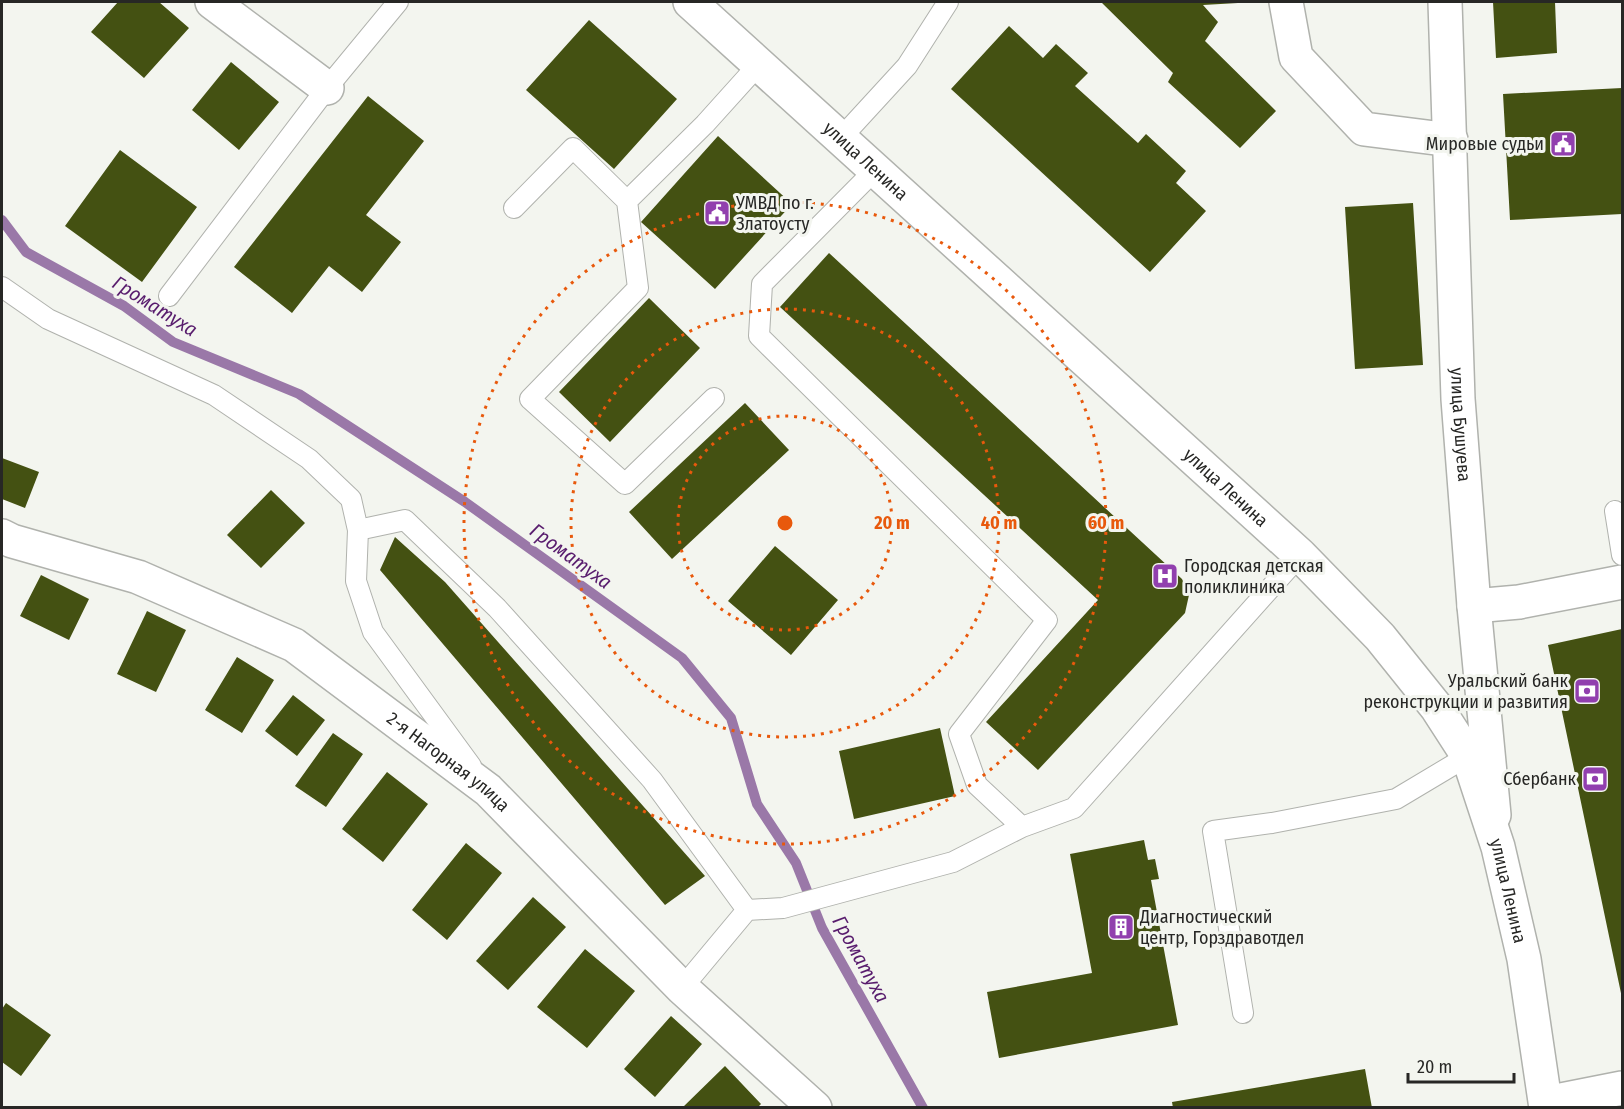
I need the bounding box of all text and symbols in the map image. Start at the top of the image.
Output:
street label: улица Ленина [819,117,913,205]
public building icon: Мировые судьи [1548,129,1578,159]
place label: Мировые судьи [1426,133,1544,155]
place label: УМВД по г. Златоусту [735,192,814,235]
public building icon: УМВД по г. Златоусту [702,198,732,228]
water label: Громатуха [108,271,202,341]
street label: улица Бушуева [1446,367,1475,483]
street label: улица Ленина [1179,444,1273,532]
text: 20 m [873,512,910,534]
text: 40 m [981,512,1017,534]
text: 60 m [1088,512,1124,534]
centre of rings [775,513,795,533]
water label: Громатуха [525,518,617,594]
place label: Городская детская поликлиника [1184,555,1324,598]
hospital icon: Городская детская поликлиника [1150,561,1180,591]
place label: Уральский банк реконструкции и развития [1363,670,1569,713]
bank icon: Уральский банк реконструкции и развития [1572,676,1602,706]
street label: 2-я Нагорная улица [383,707,514,817]
bank icon: Сбербанк [1580,764,1610,794]
place label: Сбербанк [1503,768,1577,790]
street label: улица Ленина [1485,836,1531,945]
place label: Диагностический центр, Горздравотдел [1139,906,1304,949]
water label: Громатуха [827,911,895,1007]
building icon: Диагностический центр, Горздравотдел [1106,912,1136,942]
scale bar [1408,1046,1514,1084]
text: 20 m [1417,1056,1452,1078]

